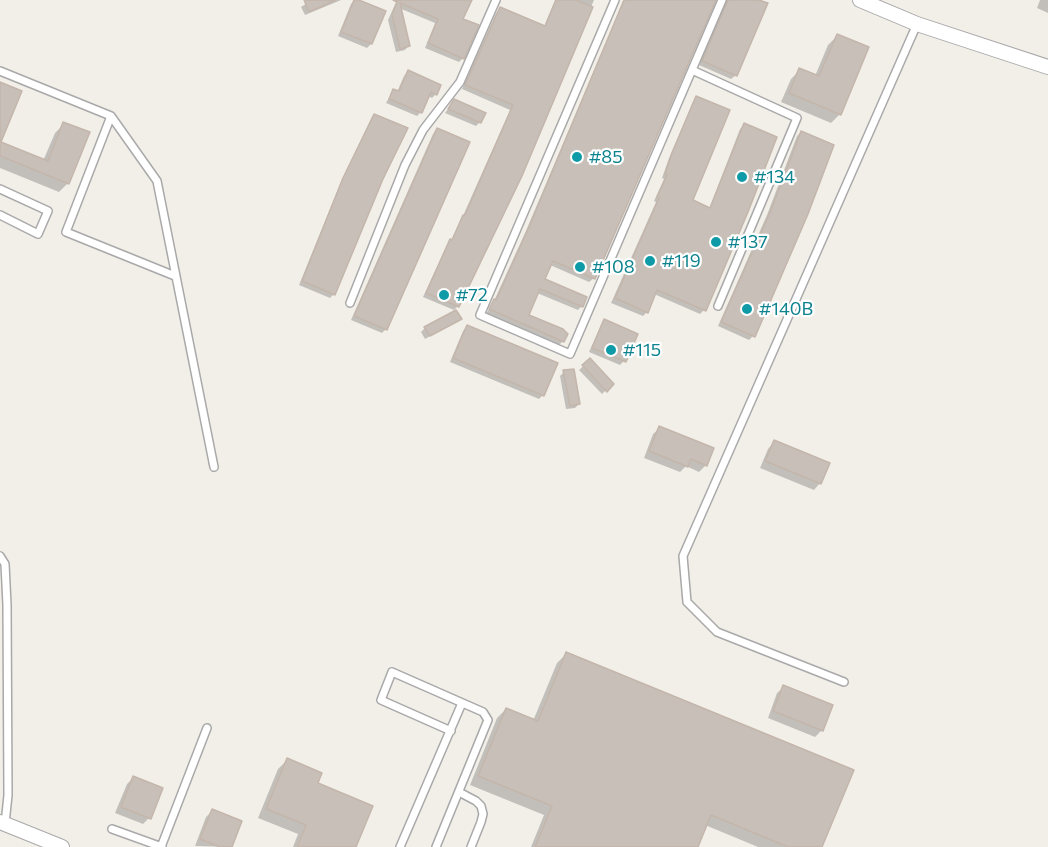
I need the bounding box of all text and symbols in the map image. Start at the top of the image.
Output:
place label: #85 [589,146,623,168]
marker: #85 [570,150,584,164]
place label: #134 [754,166,795,188]
marker: #134 [735,170,749,184]
place label: #137 [728,231,768,253]
marker: #137 [709,235,723,249]
place label: #119 [662,250,701,272]
marker: #119 [643,254,657,268]
place label: #108 [592,256,635,278]
marker: #108 [573,260,587,274]
place label: #72 [456,284,488,306]
marker: #72 [437,288,451,302]
place label: #140B [759,298,813,320]
marker: #140B [740,302,754,316]
place label: #115 [623,339,661,361]
marker: #115 [604,343,618,357]

